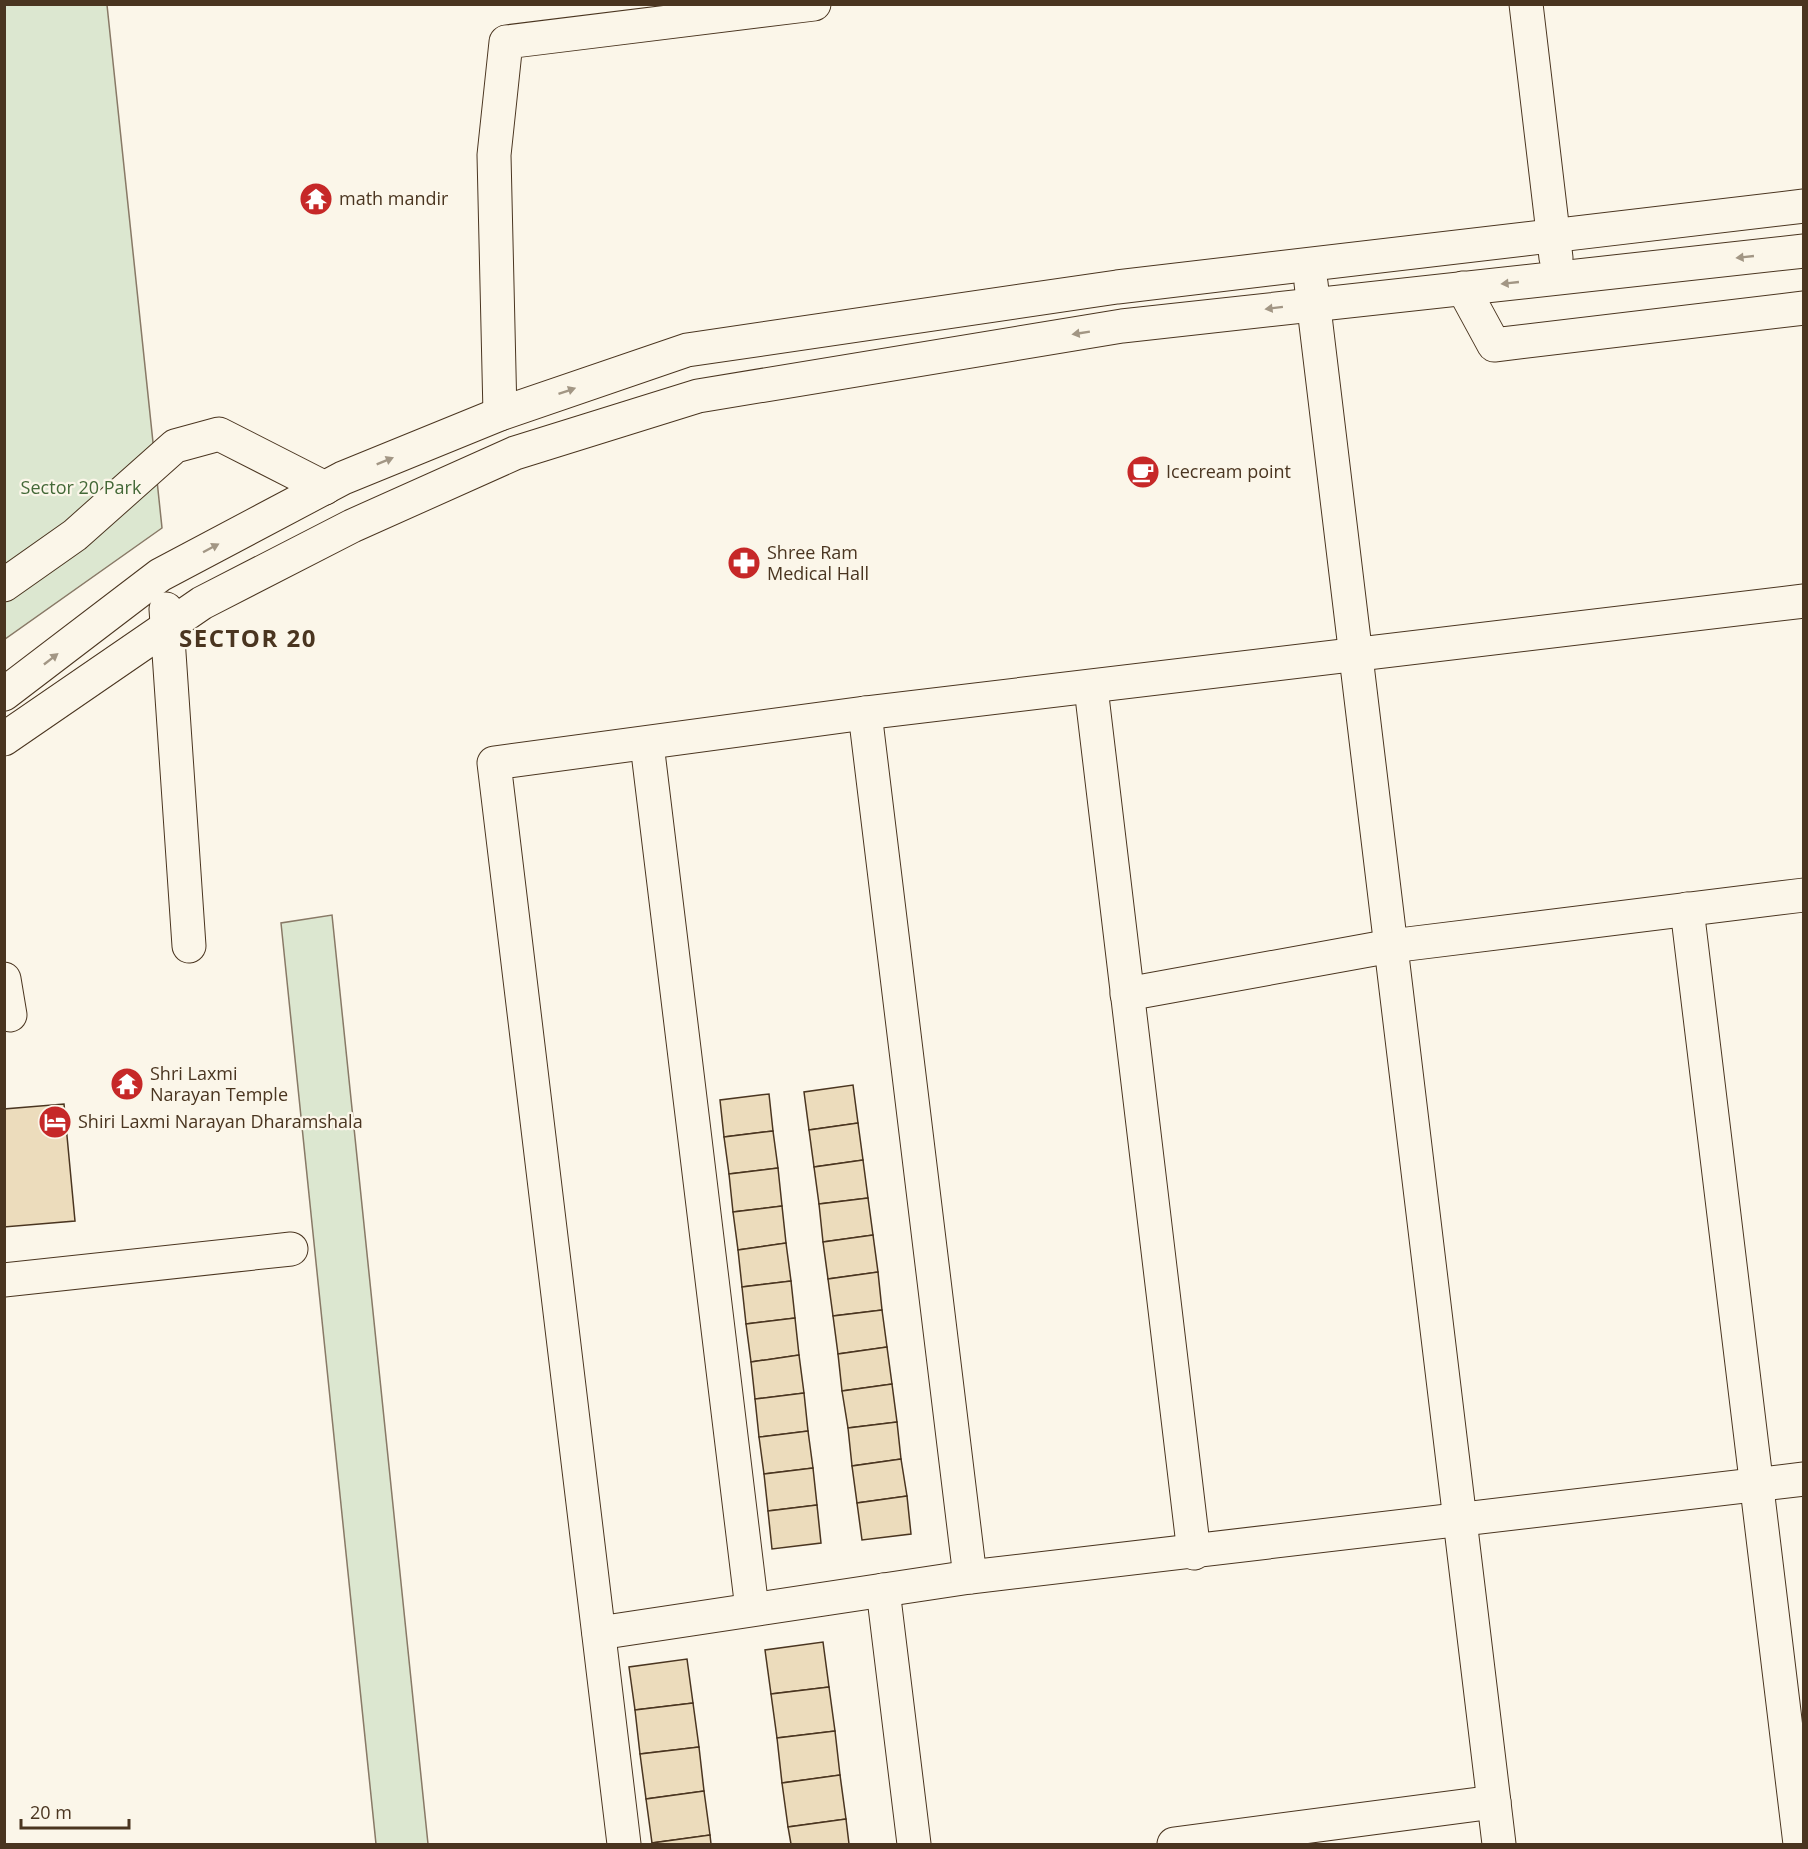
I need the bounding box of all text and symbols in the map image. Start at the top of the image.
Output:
temple icon: math mandir [298,181,334,217]
place label: math mandir [339,186,449,210]
one-way arrow [1736,253,1755,262]
one-way arrow [1500,278,1519,288]
one-way arrow [1265,303,1284,313]
one-way arrow [1071,329,1090,338]
one-way arrow [558,386,576,395]
cafe icon: Icecream point [1125,454,1161,490]
one-way arrow [376,456,394,465]
place label: Icecream point [1166,459,1291,483]
park label: Sector 20 Park [21,475,142,499]
place label: Shree Ram Medical Hall [767,540,869,585]
one-way arrow [203,543,220,553]
pharmacy icon: Shree Ram Medical Hall [726,545,762,581]
district label: SECTOR 20 [179,621,317,654]
one-way arrow [43,652,59,665]
place label: Shri Laxmi Narayan Temple [150,1061,288,1106]
temple icon: Shri Laxmi Narayan Temple [109,1066,145,1102]
hotel icon: Shiri Laxmi Narayan Dharamshala [37,1104,73,1140]
place label: Shiri Laxmi Narayan Dharamshala [78,1109,363,1133]
scale bar [21,1792,129,1830]
text: 20 m [30,1800,72,1824]

